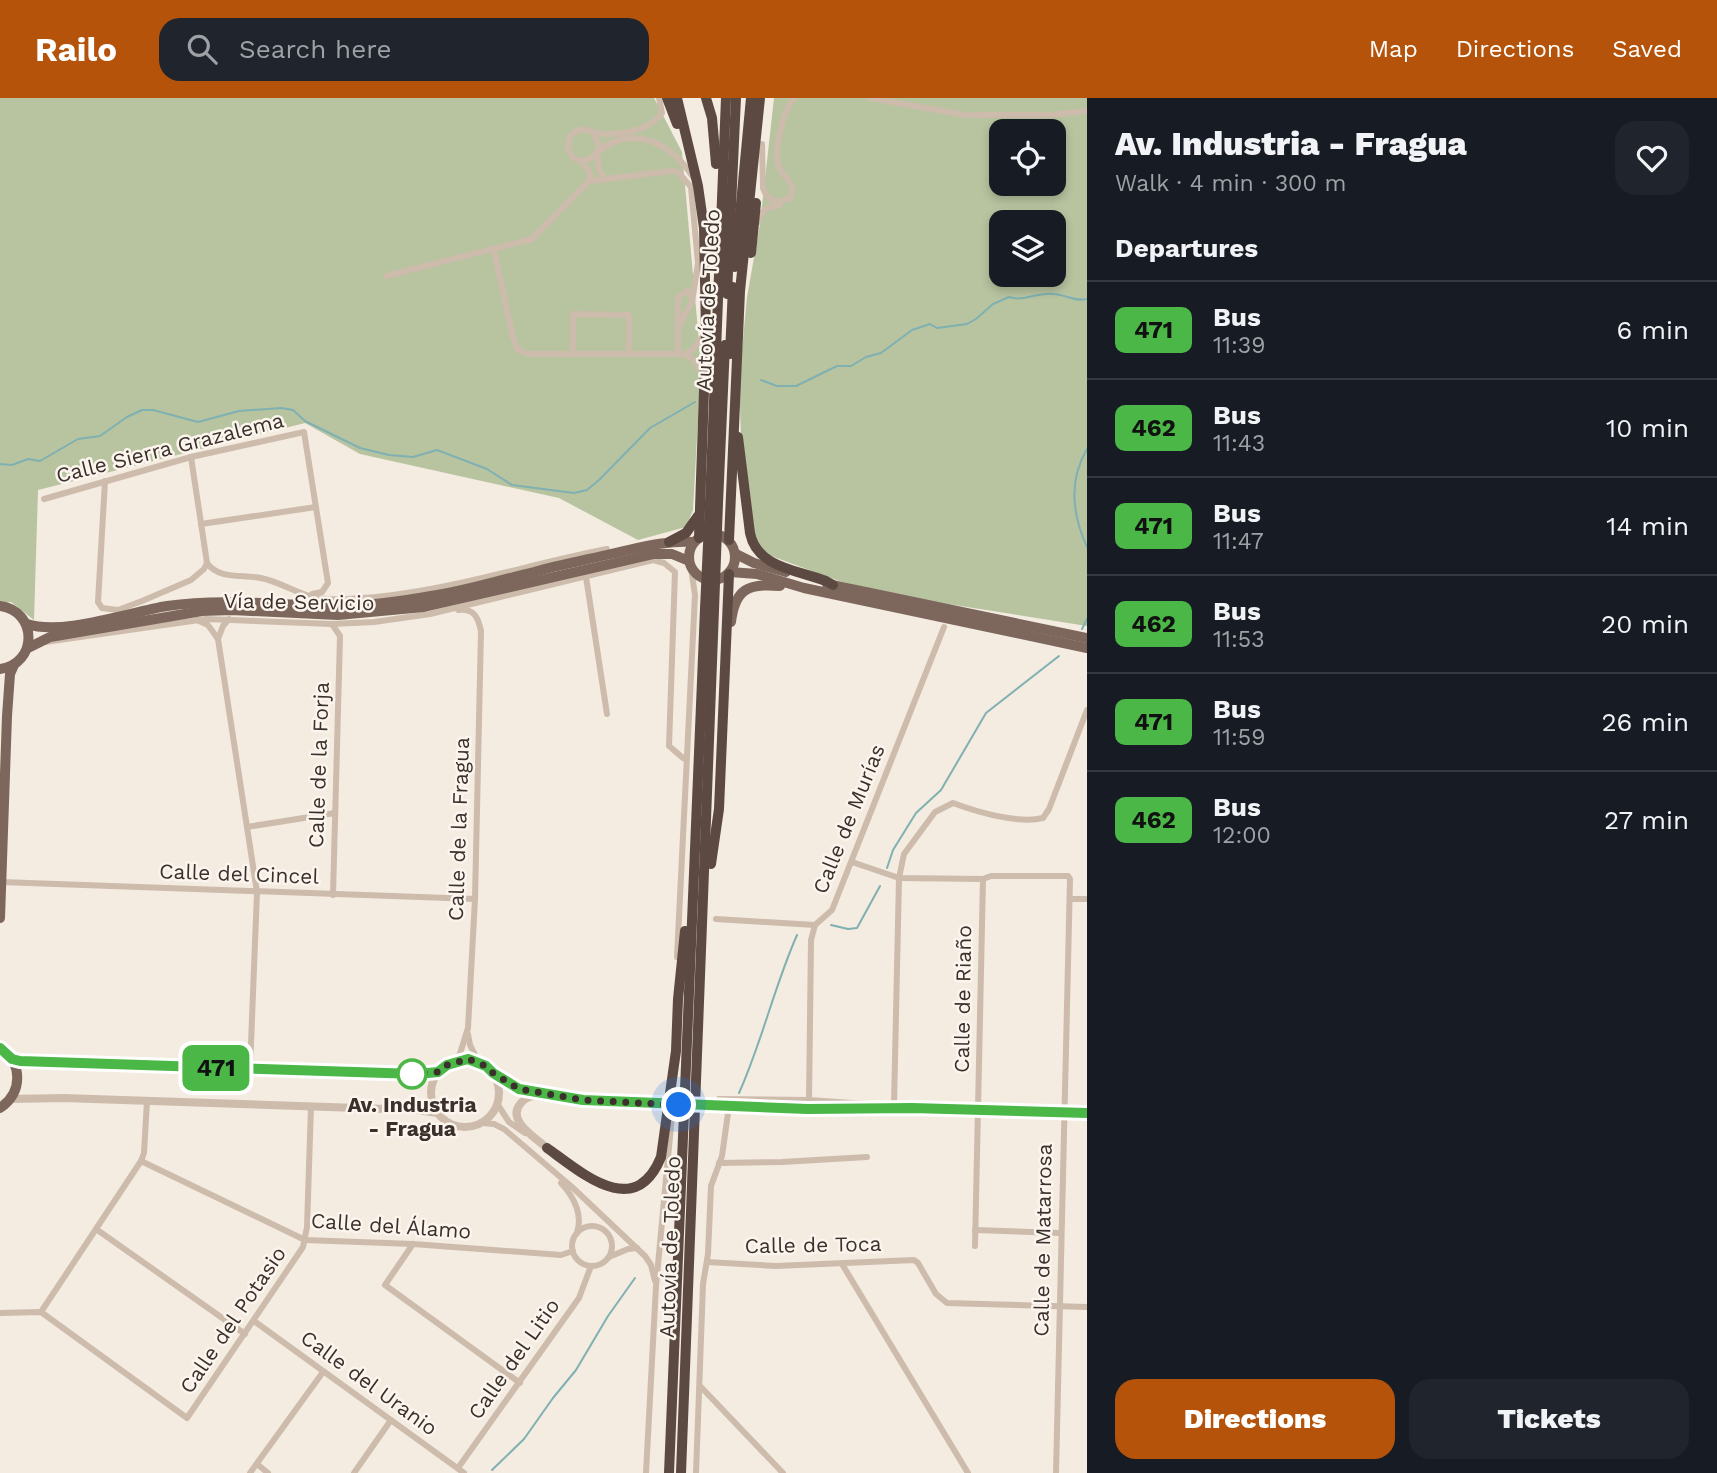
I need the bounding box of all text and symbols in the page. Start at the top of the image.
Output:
search box [159,18,649,81]
text: Railo [35,30,117,69]
icon: search [183,30,221,68]
text: Search here [239,34,391,64]
text: Map [1369,35,1418,63]
text: Directions [1456,35,1574,63]
text: Saved [1612,35,1682,63]
map controls [989,119,1066,287]
button: locate [989,119,1066,196]
button: heart [1615,121,1689,195]
text: Av. Industria - Fragua [1115,124,1467,163]
text: Walk · 4 min · 300 m [1115,170,1347,197]
street label: Autovía de Toledo [690,208,725,392]
button: layers [989,210,1066,287]
text: Departures [1115,233,1258,263]
text: Bus [1213,302,1261,332]
text: 6 min [1617,315,1689,345]
text: 471 [1134,316,1173,344]
text: 11:39 [1213,332,1265,359]
text: Bus [1213,400,1261,430]
street label: Calle Sierra Grazalema [53,407,286,488]
text: 10 min [1606,413,1689,443]
text: 462 [1131,414,1176,442]
text: 11:43 [1213,430,1265,457]
text: Bus [1213,498,1261,528]
text: 14 min [1606,511,1689,541]
text: 471 [1134,512,1173,540]
text: 11:47 [1213,528,1264,555]
street label: Vía de Servicio [223,588,375,615]
text: Bus [1213,596,1261,626]
text: 20 min [1601,609,1689,639]
text: 462 [1131,610,1176,638]
text: 11:53 [1213,626,1265,653]
street label: Calle de la Forja [303,681,334,848]
text: Bus [1213,694,1261,724]
text: 26 min [1601,707,1689,737]
text: 471 [1134,708,1173,736]
text: 11:59 [1213,724,1265,751]
street label: Calle de la Fragua [443,737,474,921]
street label: Calle de Murías [807,741,890,897]
text: Bus [1213,792,1261,822]
text: 27 min [1604,805,1689,835]
text: 462 [1131,806,1176,834]
text: 12:00 [1213,822,1271,849]
street label: Calle del Cincel [159,858,320,889]
street label: Calle de Riaño [949,925,976,1073]
line badge: 471 [176,1045,256,1091]
text: 471 [196,1054,236,1082]
marker: Av. Industria - Fragua [397,1059,427,1089]
your location [661,1087,696,1122]
place label: Av. Industria - Fragua [347,1092,477,1141]
street label: Calle de Matarrosa [1028,1143,1057,1337]
street label: Autovía de Toledo [654,1155,685,1338]
street label: Calle del Álamo [310,1207,472,1244]
street label: Calle de Toca [744,1231,882,1258]
street label: Calle del Potasio [174,1242,291,1398]
street label: Calle del Litio [463,1294,564,1424]
street label: Calle del Uranio [296,1325,442,1441]
button: Directions [1115,1379,1395,1459]
button: Tickets [1409,1379,1689,1459]

